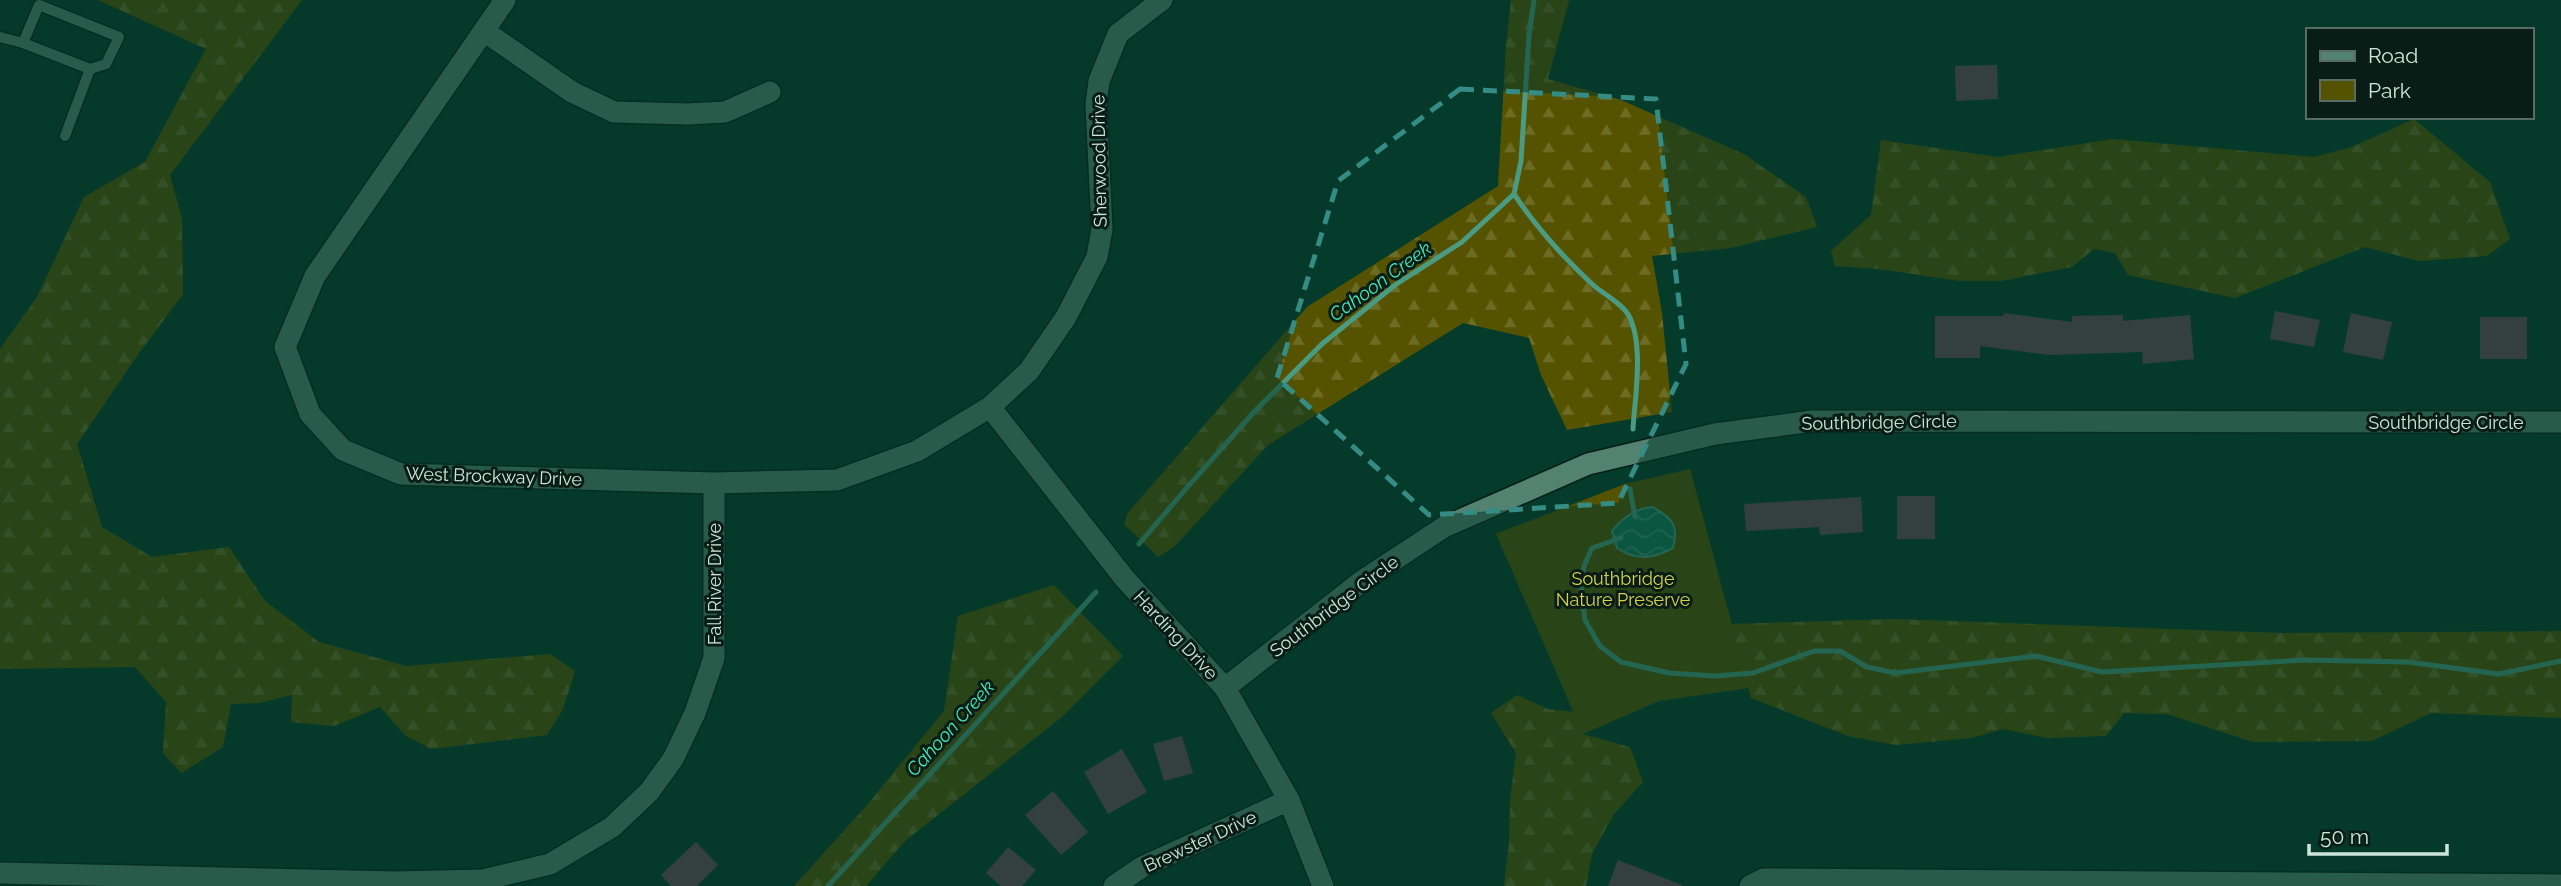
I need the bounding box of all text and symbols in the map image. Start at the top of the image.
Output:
legend [2306,28,2533,119]
text: Road [2368,43,2418,68]
text: Park [2368,78,2411,103]
street label: Sherwood Drive [1087,94,1111,228]
water label: Cahoon Creek [1325,237,1435,325]
street label: Southbridge Circle [1801,410,1957,434]
street label: Southbridge Circle [2368,412,2524,433]
street label: West Brockway Drive [405,462,583,490]
street label: Fall River Drive [704,523,725,645]
street label: Southbridge Circle [1266,551,1403,661]
park label: Southbridge Nature Preserve [1556,568,1691,610]
street label: Harding Drive [1130,586,1223,684]
water label: Cahoon Creek [901,676,999,780]
street label: Brewster Drive [1141,806,1260,876]
scale bar [2309,812,2447,856]
text: 50 m [2320,824,2369,849]

